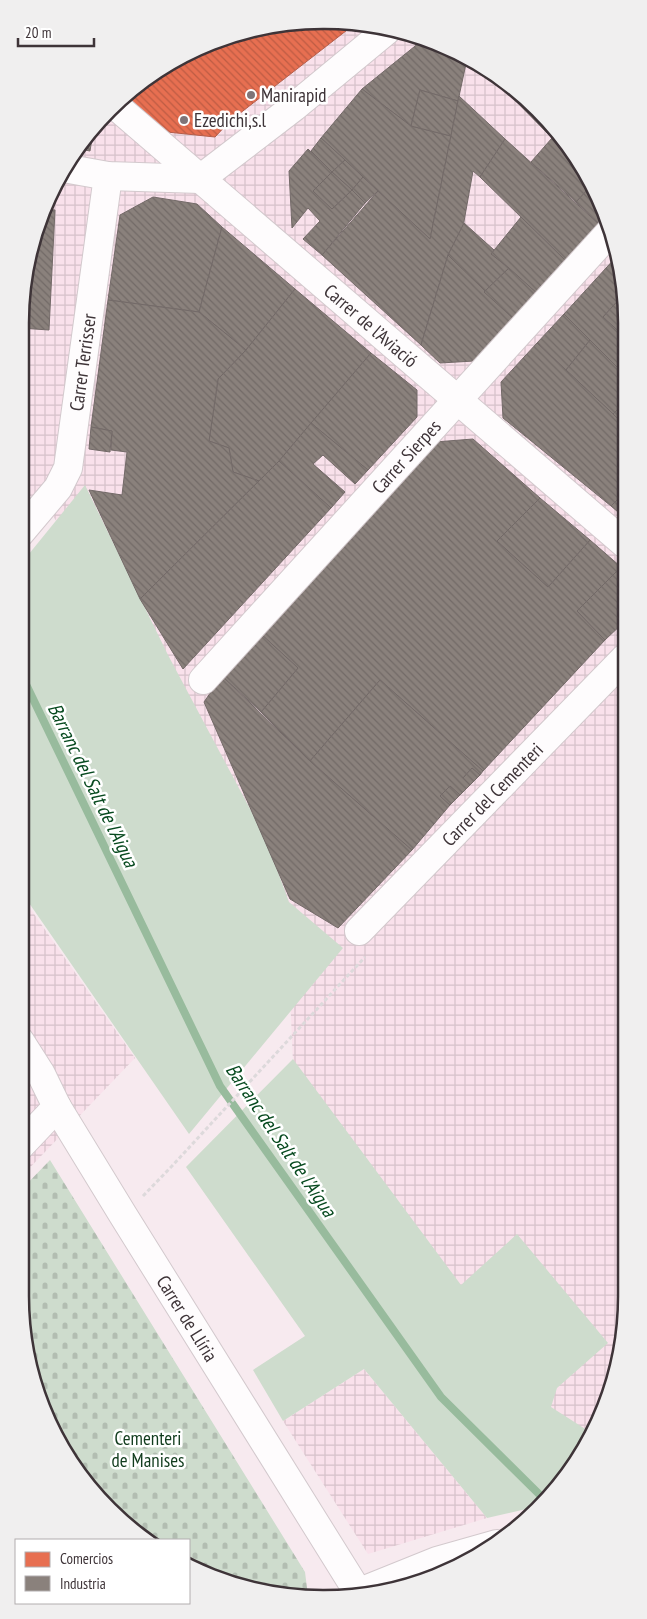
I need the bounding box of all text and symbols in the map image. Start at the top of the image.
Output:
scale bar [18,15,94,47]
text: 20 m [25,23,51,42]
place label: Manirapid [261,83,327,107]
marker: Manirapid [245,89,257,101]
place label: Ezedichi,s.l [194,108,267,132]
marker: Ezedichi,s.l [178,114,190,126]
street label: Carrer de l’Aviació [319,279,423,372]
street label: Carrer Terrisser [64,311,101,412]
street label: Carrer Sierpes [366,415,446,498]
water label: Barranc del Salt de l'Aigua [42,699,144,872]
street label: Carrer del Cementeri [437,737,548,851]
water label: Barranc del Salt de l'Aigua [220,1058,343,1223]
street label: Carrer de Llíria [151,1271,223,1366]
park label: Cementeri de Manises [112,1426,184,1472]
legend [15,1539,190,1604]
text: Comercios [60,1549,113,1568]
text: Industria [60,1574,106,1593]

